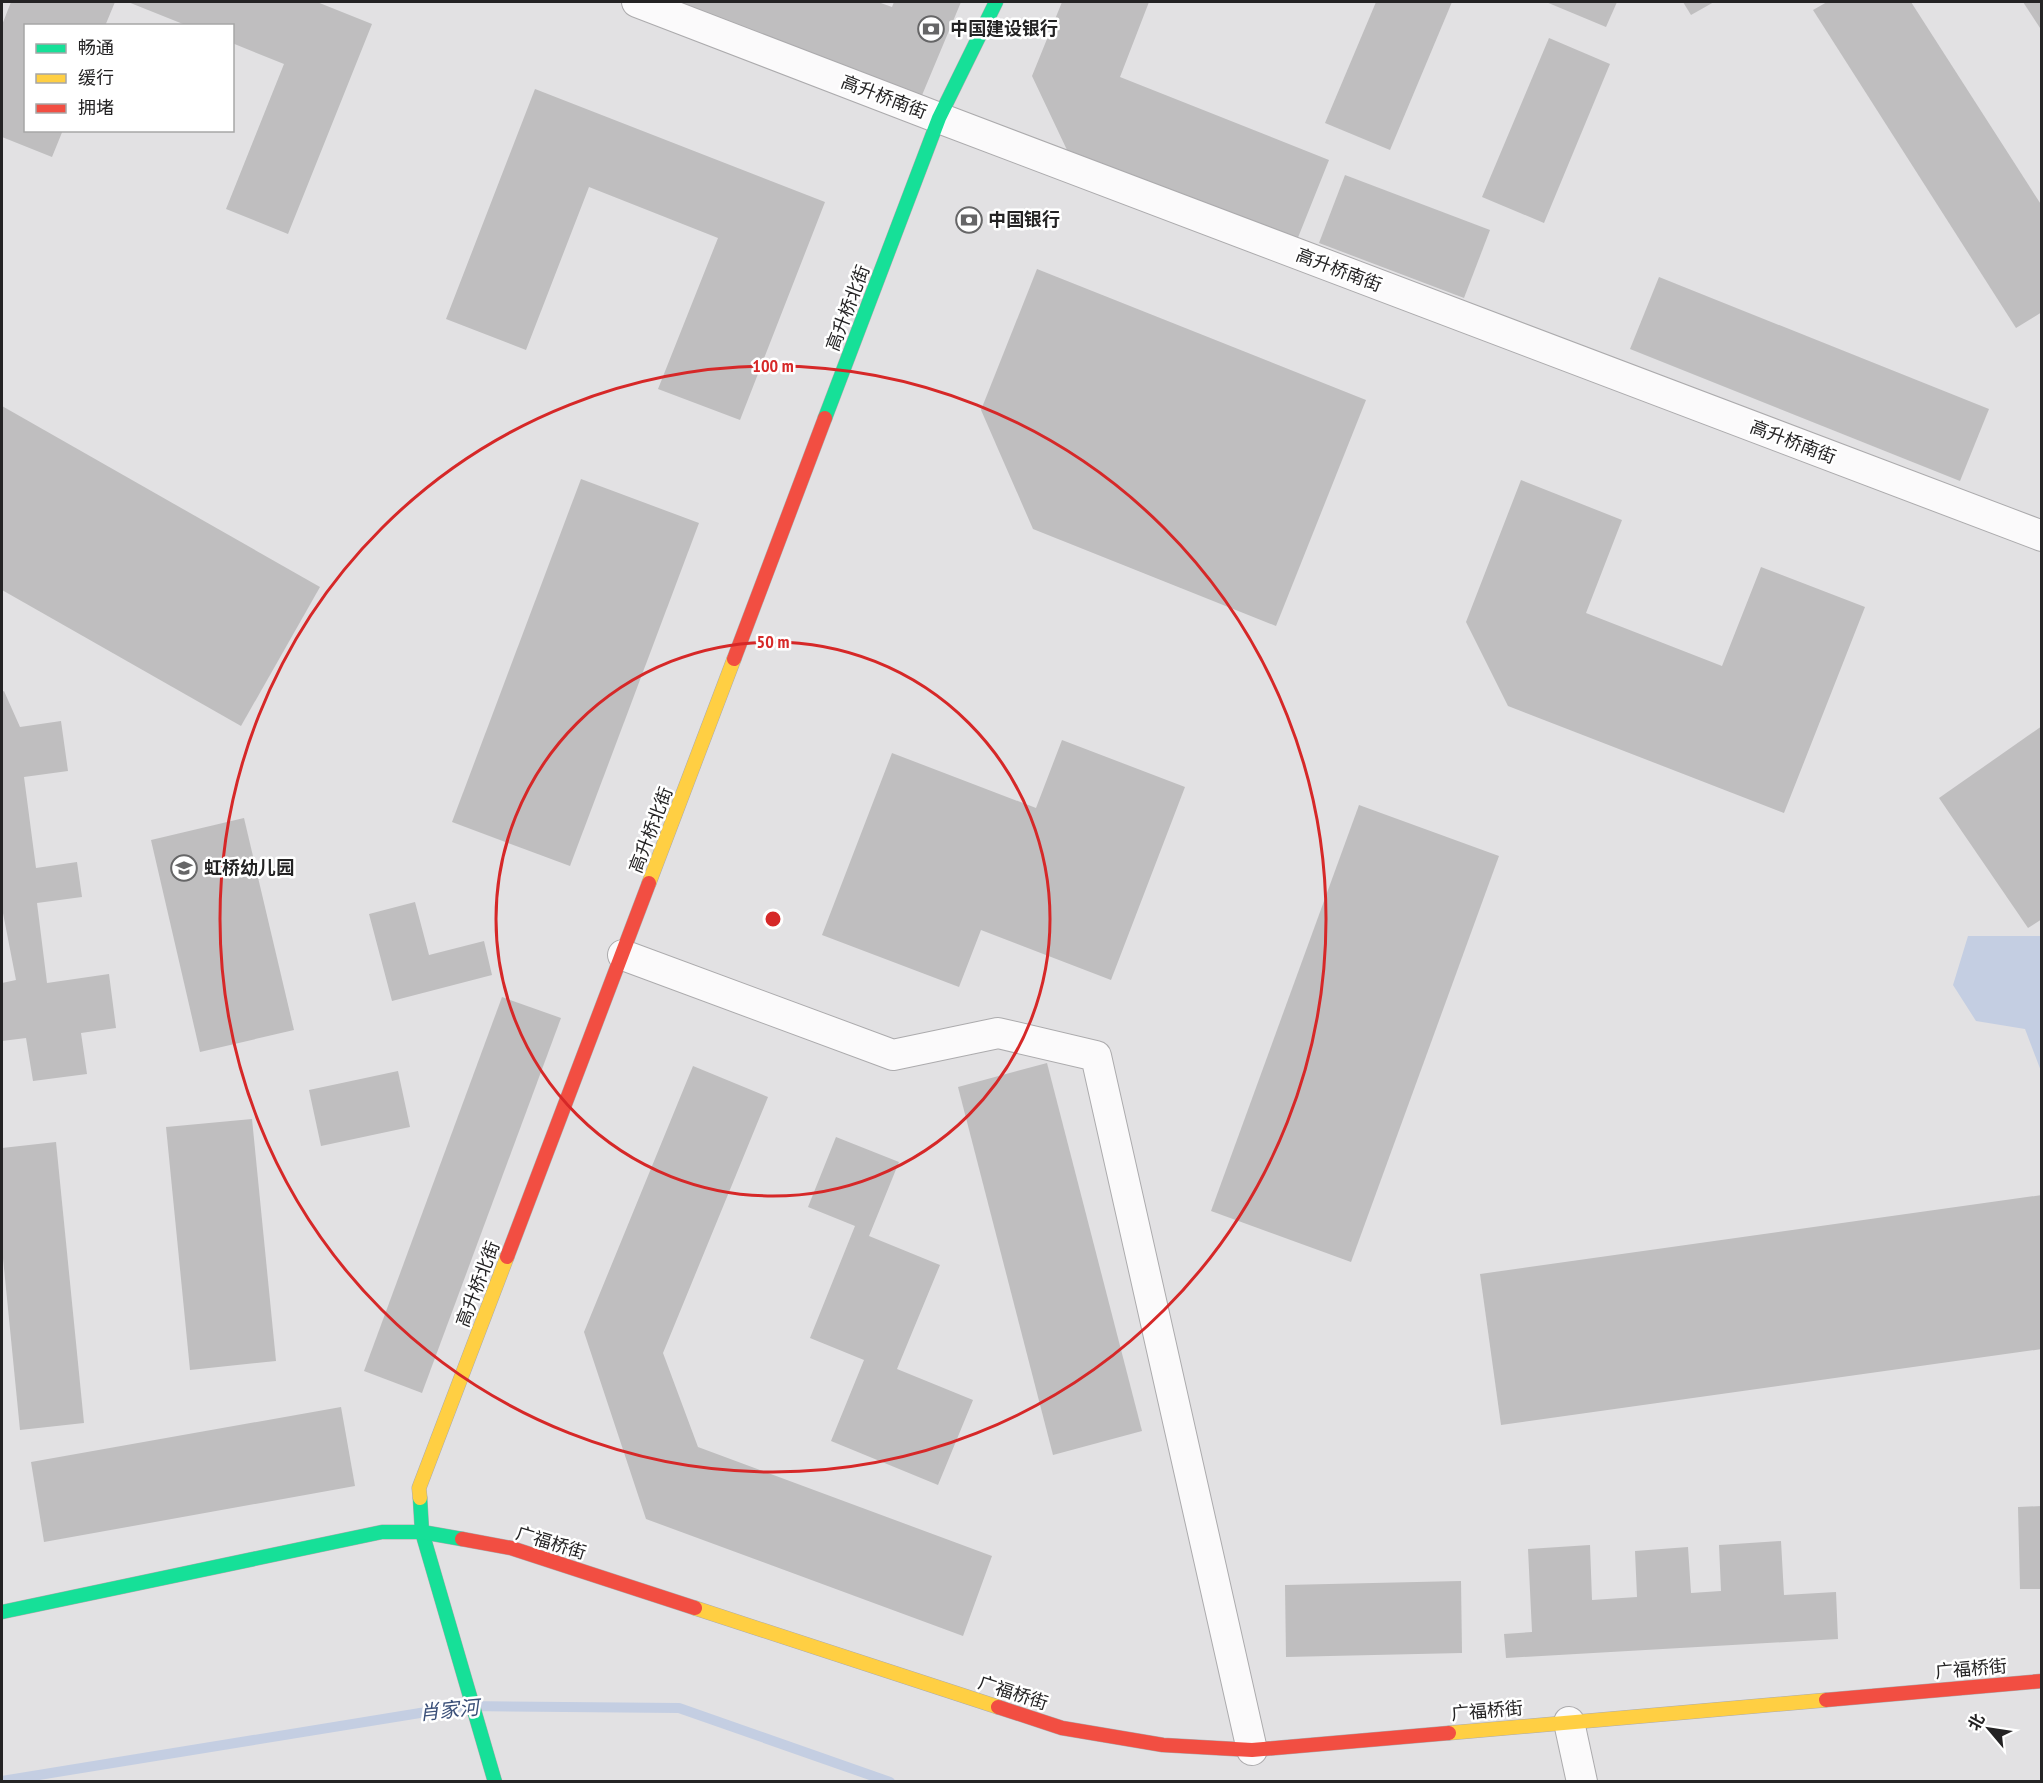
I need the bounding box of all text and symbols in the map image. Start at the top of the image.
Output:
bank icon: 中国建设银行 [916,14,946,44]
place label: 中国建设银行 [950,17,1058,40]
legend [24,24,234,132]
text: 畅通 [78,36,114,59]
text: 缓行 [78,66,114,89]
street label: 高升桥南街 [838,70,930,123]
text: 拥堵 [78,96,114,119]
bank icon: 中国银行 [954,205,984,235]
place label: 中国银行 [988,208,1060,231]
street label: 高升桥南街 [1293,243,1385,296]
street label: 高升桥北街 [821,262,874,354]
text: 100 m [752,354,794,377]
street label: 高升桥南街 [1747,415,1839,468]
text: 50 m [757,630,789,653]
street label: 高升桥北街 [624,784,677,876]
school or university icon: 虹桥幼儿园 [169,853,199,883]
place label: 虹桥幼儿园 [204,856,294,879]
centre of rings [763,909,783,929]
street label: 高升桥北街 [451,1238,504,1330]
street label: 广福桥街 [513,1521,589,1564]
street label: 广福桥街 [1934,1654,2008,1683]
street label: 广福桥街 [975,1670,1051,1715]
water label: 肖家河 [418,1694,484,1726]
street label: 广福桥街 [1450,1696,1524,1725]
north arrow [1959,1699,2019,1759]
text: 北 [1963,1710,1989,1734]

